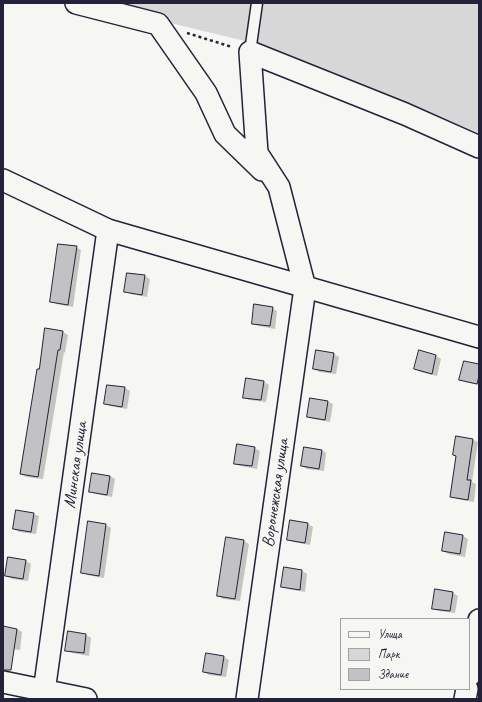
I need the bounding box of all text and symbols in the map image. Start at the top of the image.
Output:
street label: Минская улица [60,421,92,509]
street label: Воронежская улица [258,438,294,548]
legend [340,618,470,690]
text: Улица [378,626,402,642]
text: Парк [378,646,399,662]
text: Здание [378,666,408,682]

